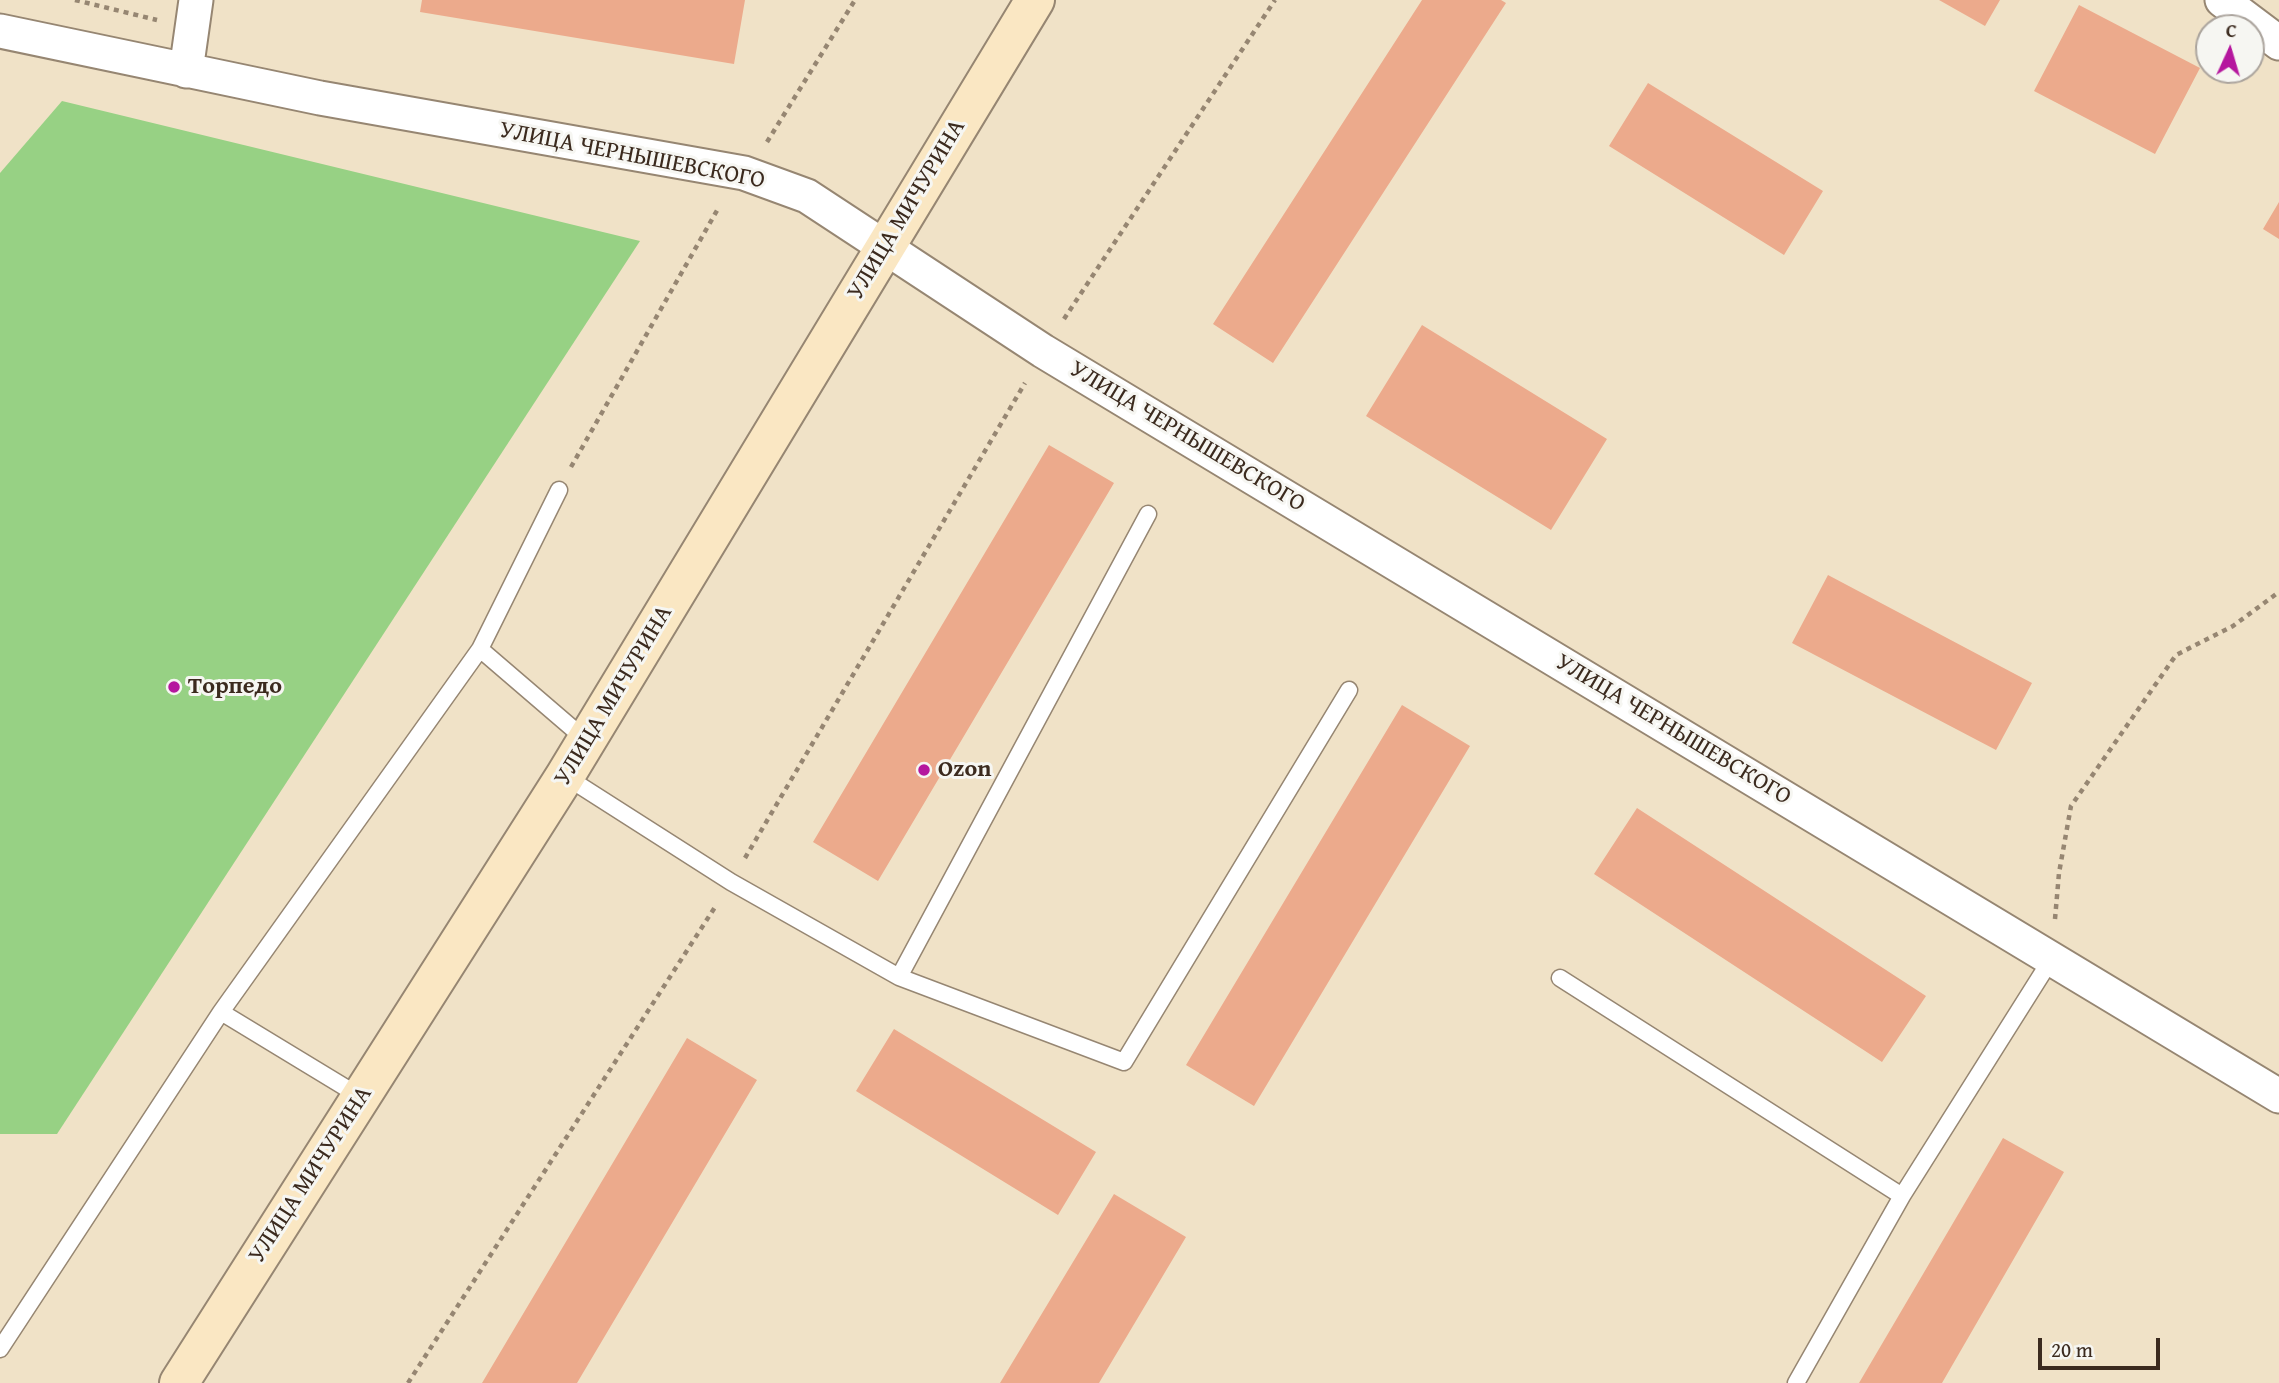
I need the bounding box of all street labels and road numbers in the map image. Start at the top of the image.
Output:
street label: УЛИЦА МИЧУРИНА [842,115,972,305]
street label: УЛИЦА ЧЕРНЫШЕВСКОГО [497,116,767,196]
street label: УЛИЦА ЧЕРНЫШЕВСКОГО [1064,355,1310,519]
street label: УЛИЦА МИЧУРИНА [549,601,679,791]
street label: УЛИЦА ЧЕРНЫШЕВСКОГО [1550,648,1796,812]
street label: УЛИЦА МИЧУРИНА [243,1081,379,1269]

